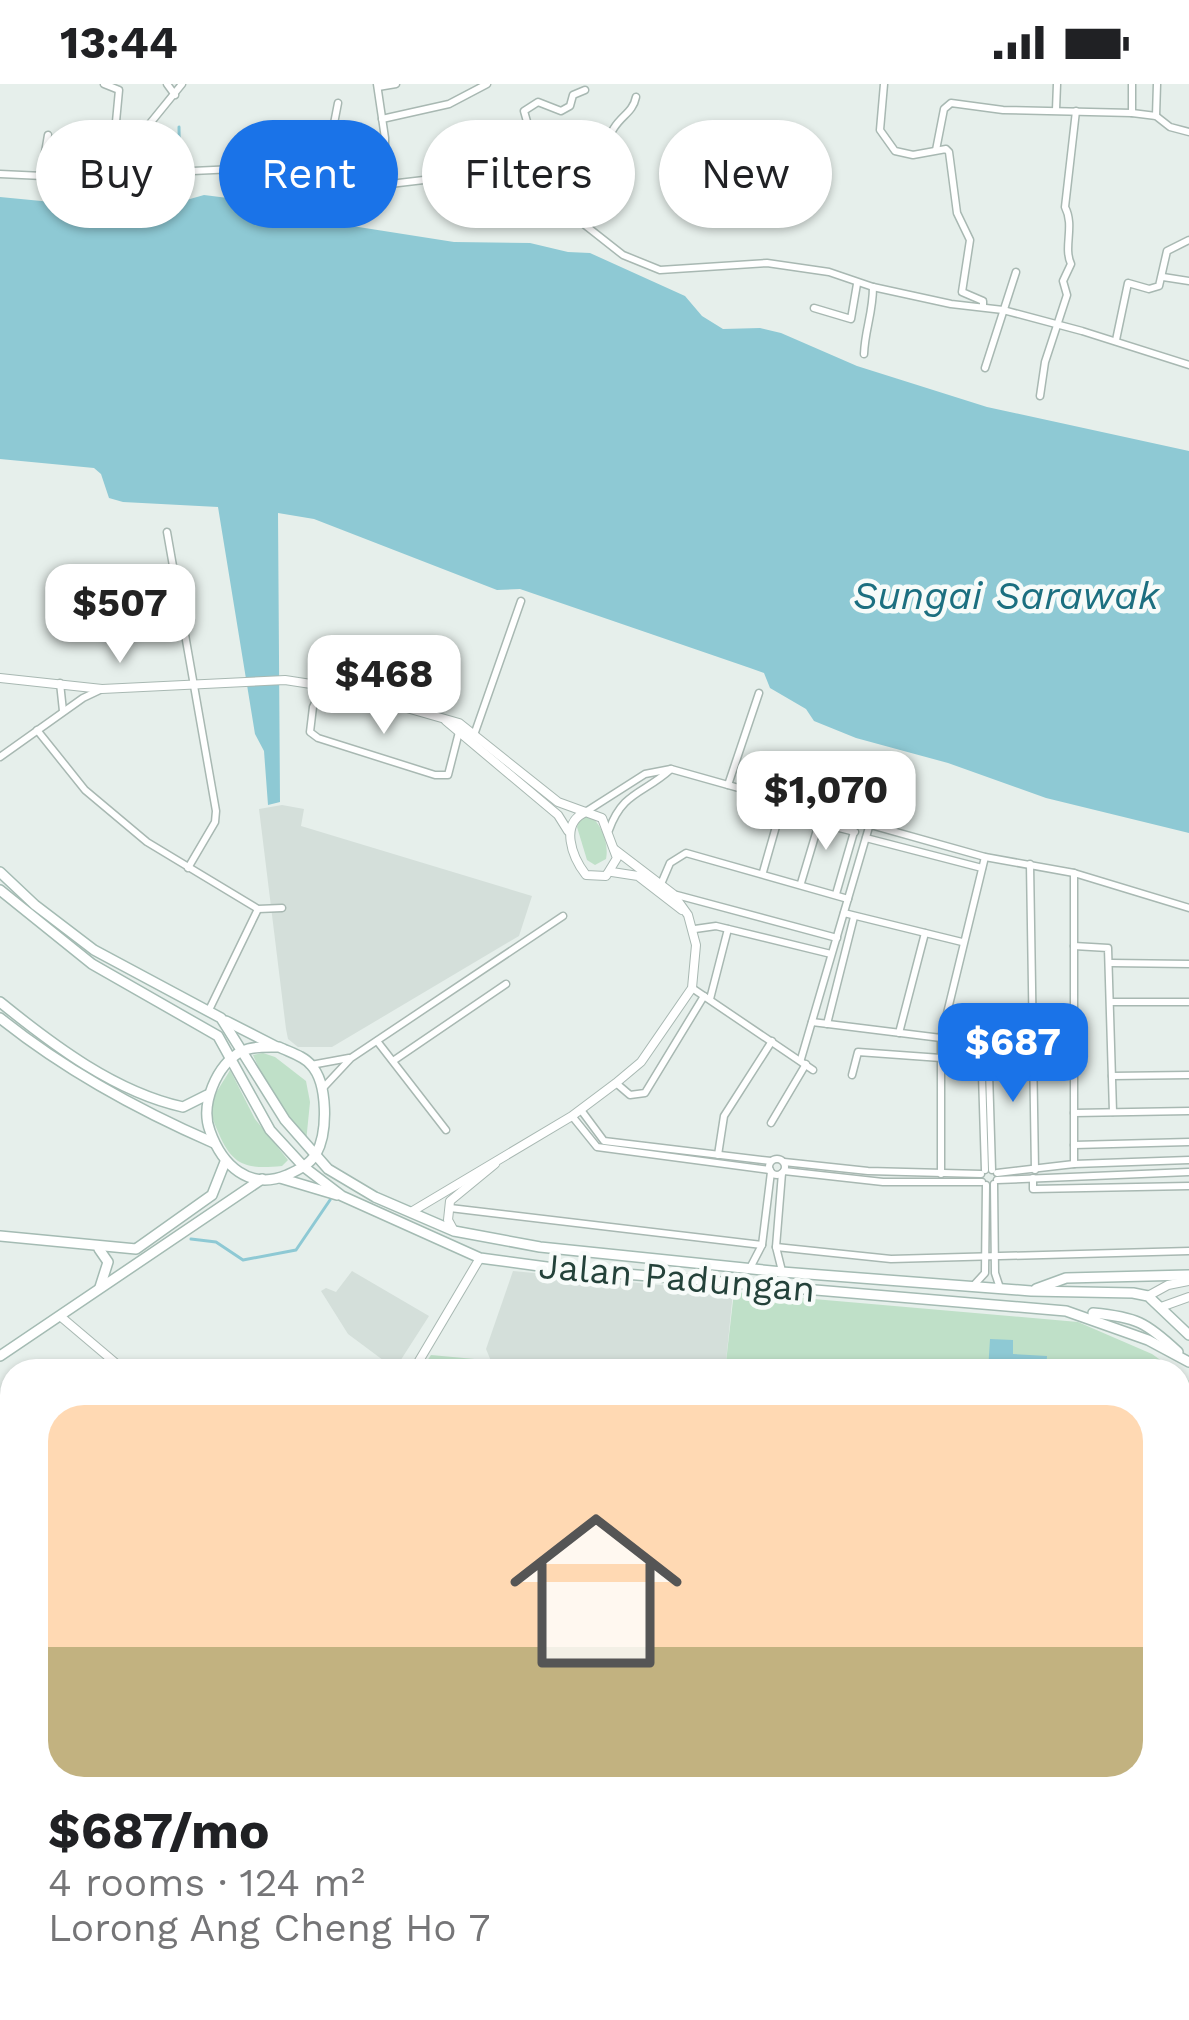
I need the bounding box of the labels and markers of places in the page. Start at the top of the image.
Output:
pin: $507 [49,564,191,666]
pin: $468 [313,635,455,737]
pin: $1,070 [728,751,924,853]
pin: $687 [942,1003,1084,1105]

